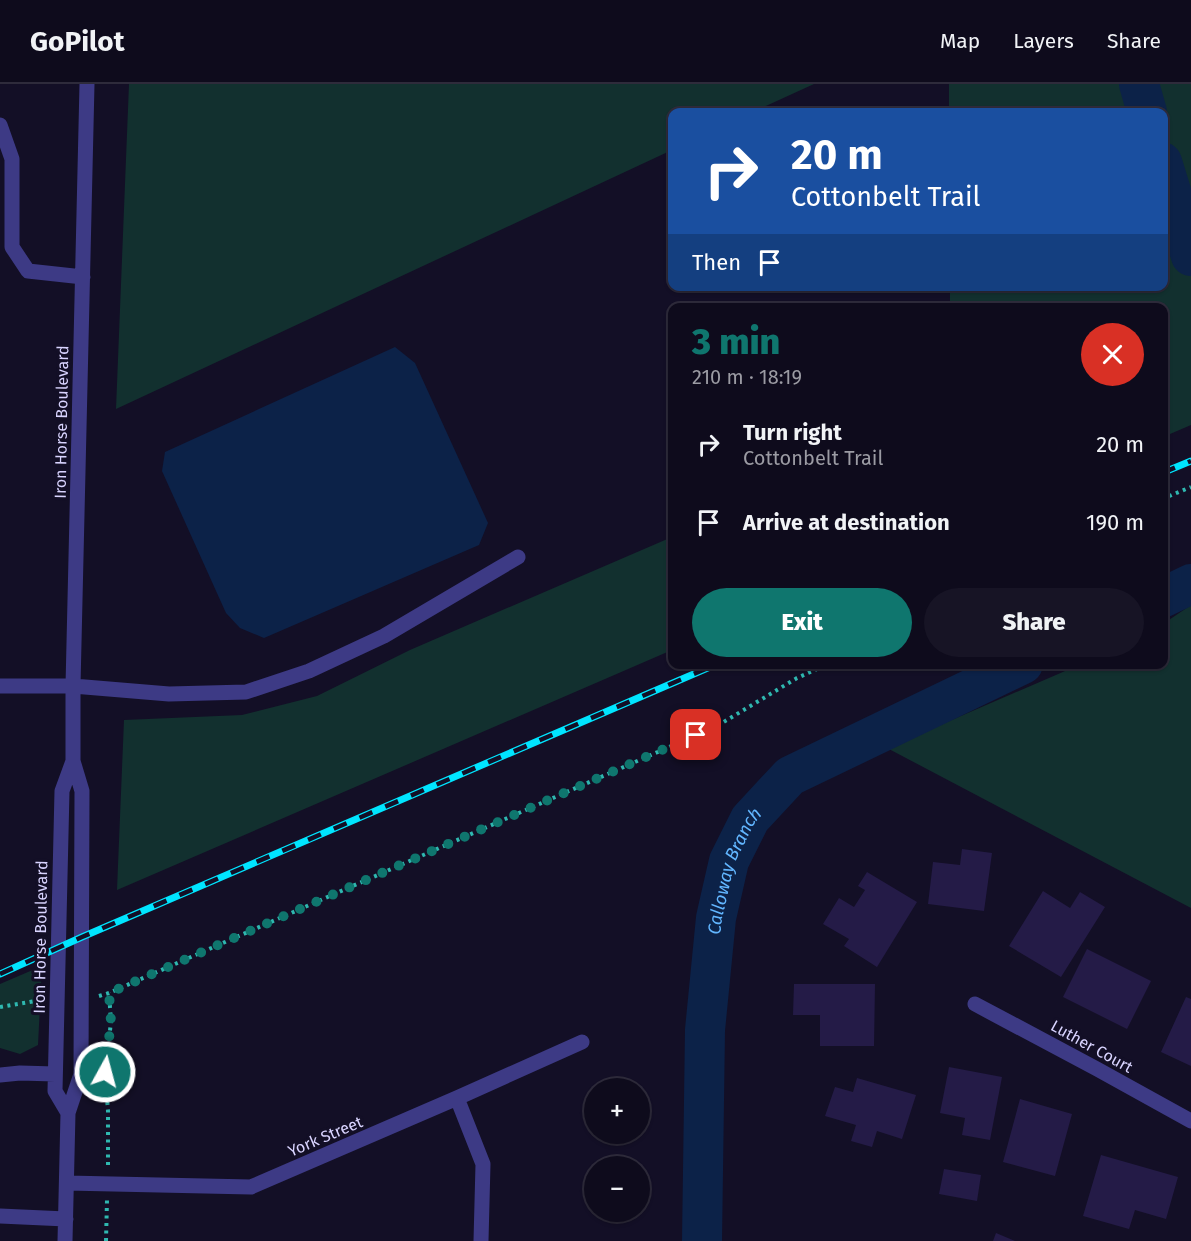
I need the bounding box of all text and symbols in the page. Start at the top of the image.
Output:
text: GoPilot [30,25,124,58]
text: Map [940,28,980,54]
text: Layers [1013,28,1074,54]
text: Share [1107,28,1161,54]
text: 20 m [791,130,883,180]
icon: right [692,132,770,210]
text: Cottonbelt Trail [791,181,980,213]
icon: arrive [753,246,786,279]
text: Then [692,249,741,276]
text: 3 min [692,320,780,364]
button: close [1081,323,1144,386]
street label: Iron Horse Boulevard [51,345,72,499]
text: 210 m · 18:19 [692,365,802,389]
text: Turn right [743,419,842,446]
icon: right [692,428,725,461]
text: 20 m [1096,431,1144,458]
text: Cottonbelt Trail [743,446,883,470]
icon: arrive [692,506,725,539]
text: Arrive at destination [743,509,950,536]
text: 190 m [1086,509,1144,536]
button: Exit [692,588,912,657]
button: Share [924,588,1144,657]
pin [670,709,721,760]
icon: arrive [679,718,712,751]
water label: Calloway Branch [703,803,766,935]
street label: Iron Horse Boulevard [30,860,51,1014]
street label: Luther Court [1048,1016,1136,1077]
position arrow [73,1040,137,1104]
map controls [584,1078,650,1222]
button: + [584,1078,650,1144]
street label: York Street [285,1112,366,1161]
button: − [584,1156,650,1222]

